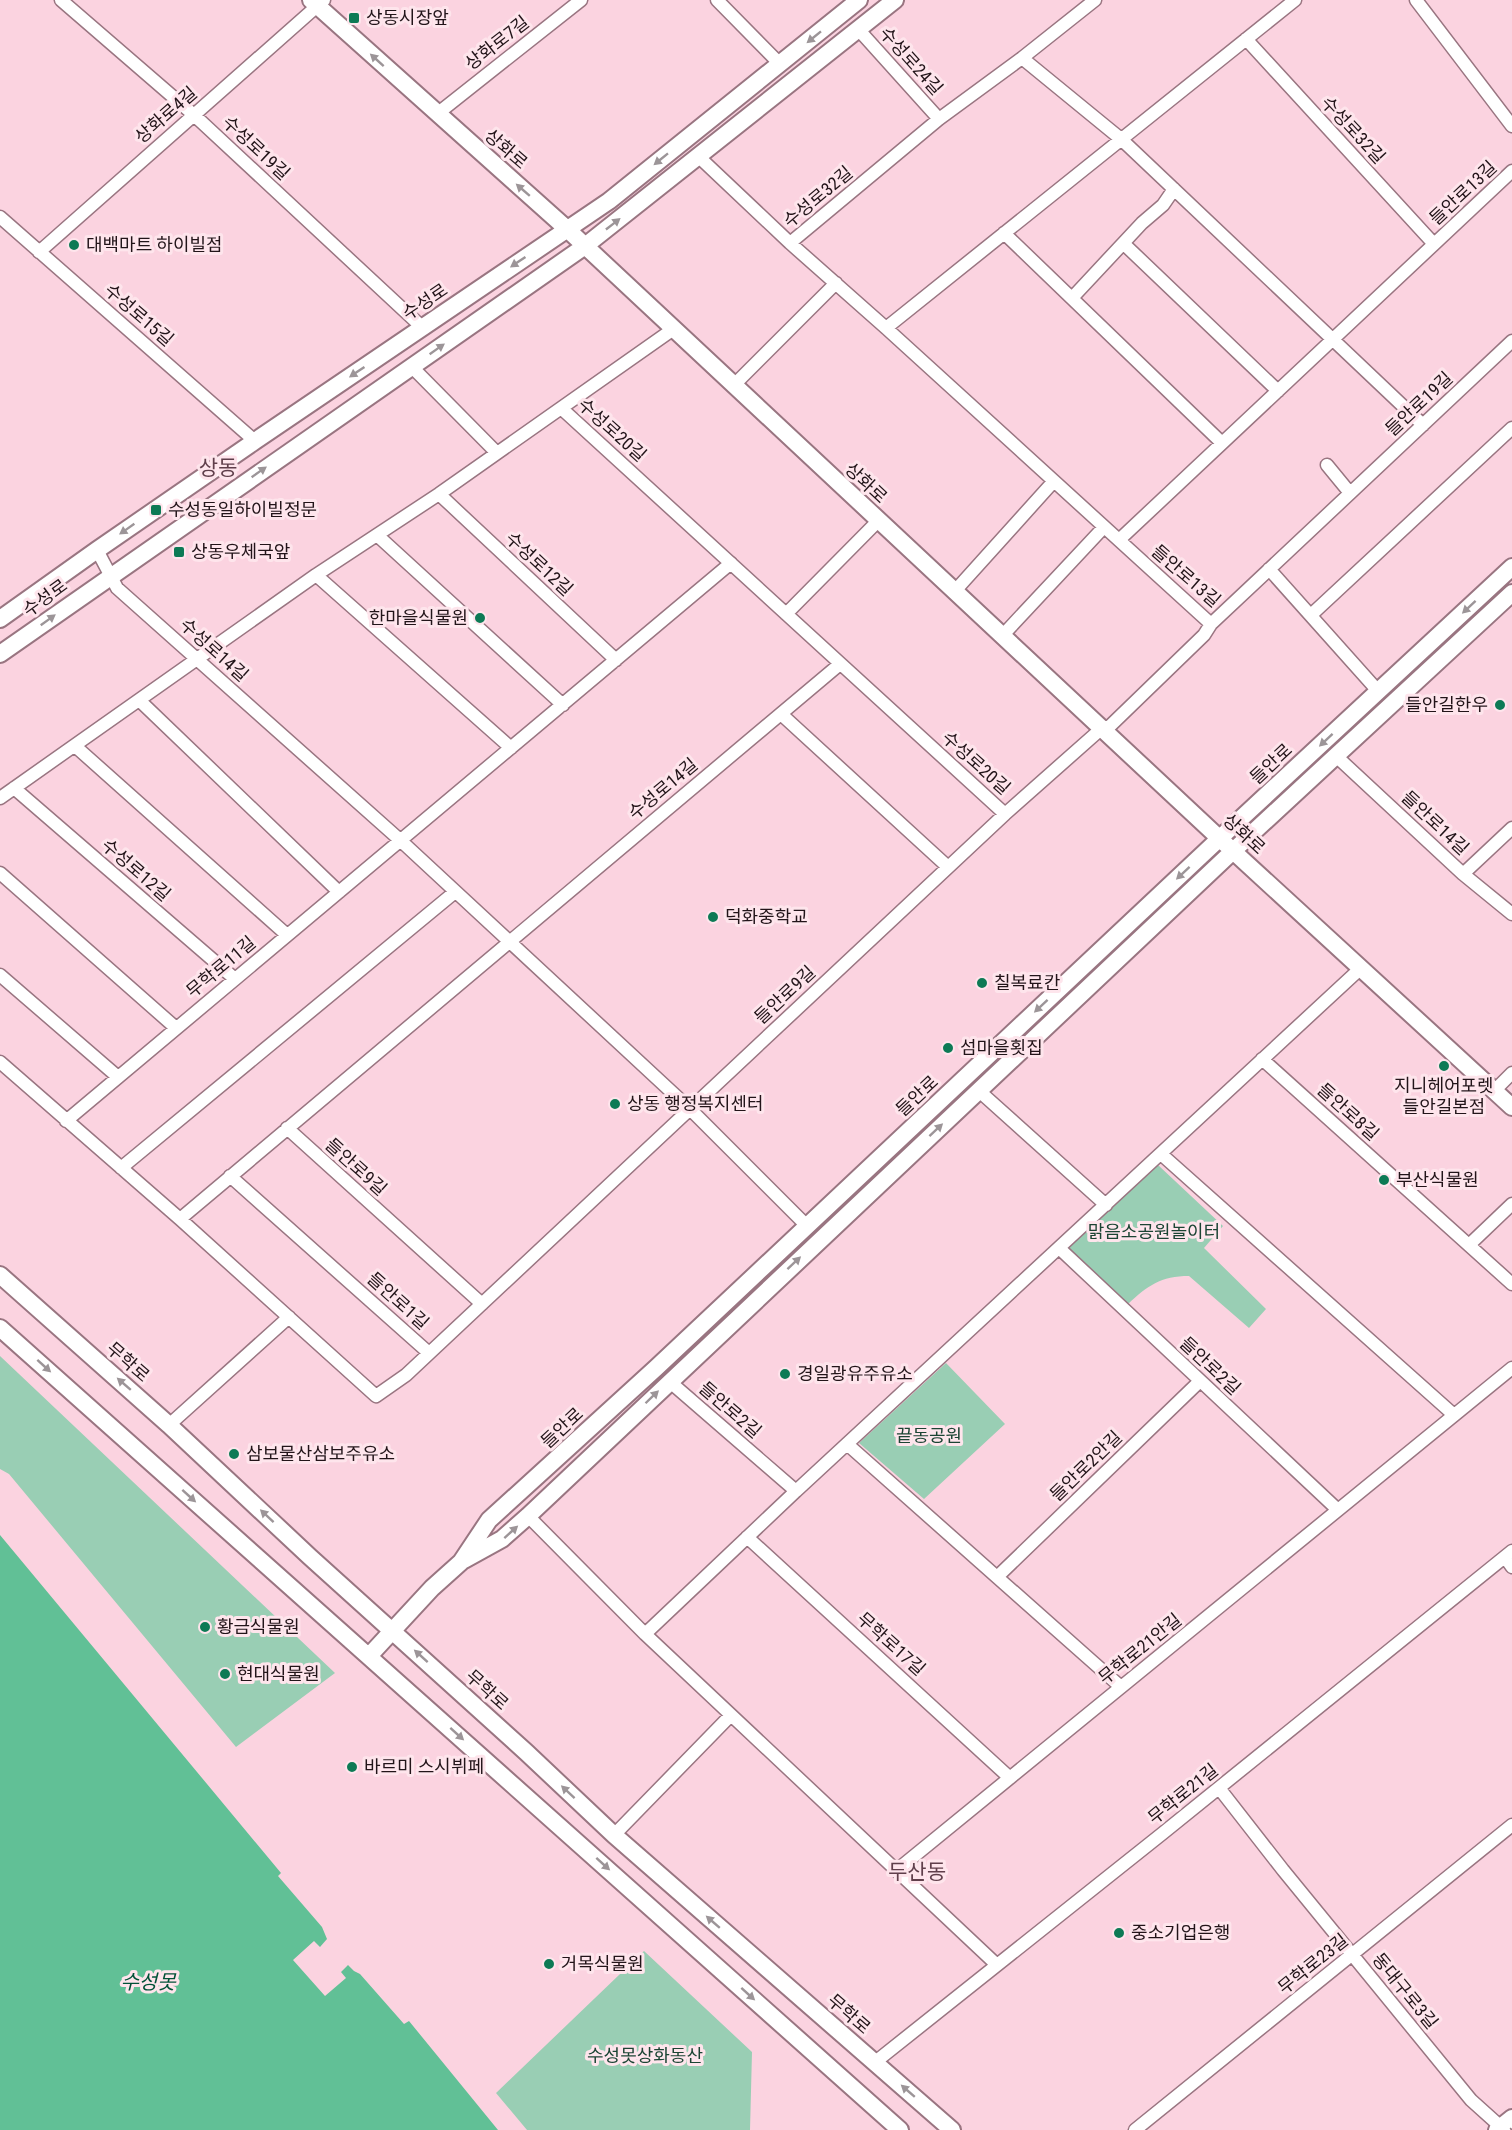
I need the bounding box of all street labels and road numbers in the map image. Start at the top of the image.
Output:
street label: 상화로7길 [461,11,533,74]
street label: 수성로24길 [875,22,947,99]
street label: 상화로4길 [130,82,201,147]
street label: 수성로32길 [1317,92,1390,168]
street label: 수성로19길 [218,111,294,184]
street label: 상화로 [481,124,532,173]
street label: 들안로13길 [1425,156,1501,229]
street label: 수성로32길 [779,162,857,232]
street label: 수성로15길 [101,279,178,350]
street label: 수성로 [398,279,451,324]
street label: 들안로19길 [1381,367,1457,440]
street label: 수성로20길 [574,394,651,466]
street label: 상화로 [841,458,892,507]
street label: 수성로12길 [501,527,577,600]
street label: 들안로13길 [1148,540,1225,611]
street label: 수성로 [18,574,71,621]
street label: 수성로14길 [176,614,253,686]
street label: 수성로20길 [938,727,1015,799]
street label: 들안로 [1245,739,1296,788]
street label: 수성로14길 [624,754,702,824]
street label: 들안로14길 [1397,786,1473,859]
street label: 상화로 [1219,809,1270,858]
street label: 수성로12길 [98,834,175,905]
street label: 무학로11길 [182,932,260,1002]
street label: 들안로9길 [750,961,819,1028]
street label: 들안로 [891,1071,942,1120]
street label: 들안로8길 [1313,1079,1383,1145]
street label: 들안로9길 [321,1134,391,1200]
street label: 들안로1길 [363,1268,433,1334]
street label: 들안로2길 [1176,1332,1245,1399]
street label: 무학로 [103,1337,154,1386]
street label: 들안로2길 [695,1377,766,1442]
street label: 들안로 [536,1403,587,1452]
street label: 들안로2안길 [1045,1426,1126,1505]
street label: 무학로17길 [853,1608,930,1680]
street label: 무학로21안길 [1094,1609,1185,1688]
street label: 무학로 [462,1665,513,1714]
street label: 무학로21길 [1143,1759,1222,1828]
street label: 무학로23길 [1273,1929,1352,1998]
street label: 동대구로3길 [1368,1948,1442,2033]
street label: 무학로 [824,1989,875,2038]

